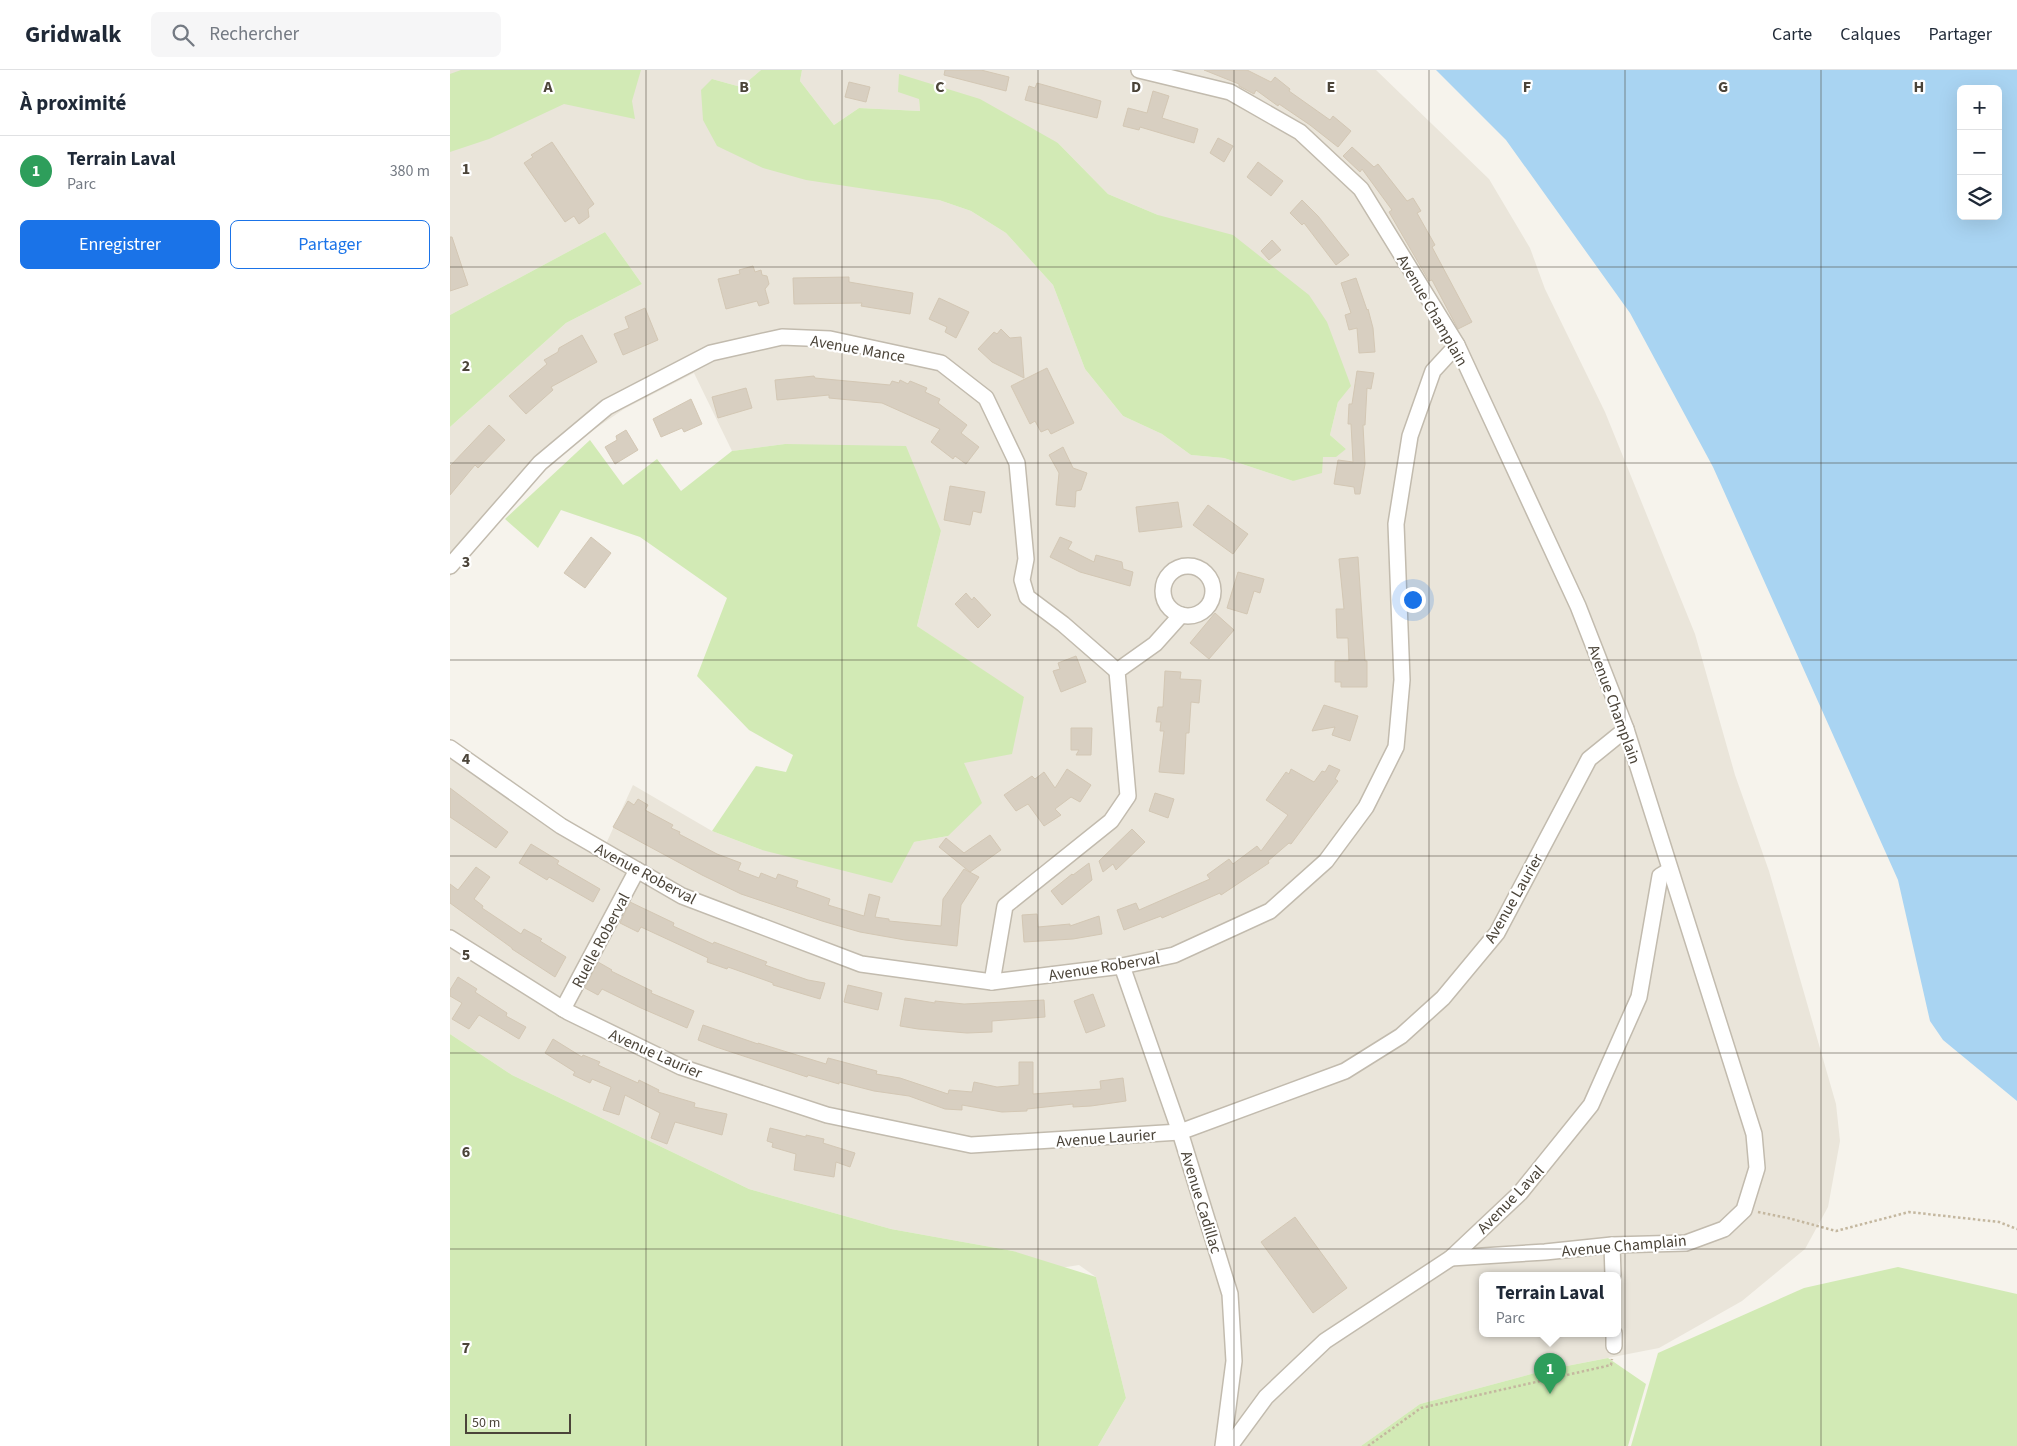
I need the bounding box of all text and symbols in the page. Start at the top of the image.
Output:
search box [151,12,501,57]
text: Gridwalk [25,17,121,52]
icon: search [169,21,197,49]
text: Rechercher [209,21,299,48]
text: Carte [1772,22,1812,47]
text: Calques [1840,22,1900,47]
text: Partager [1928,22,1992,47]
text: A [542,76,553,98]
text: B [739,76,749,98]
text: C [935,76,945,98]
text: D [1131,76,1141,98]
text: E [1327,76,1335,98]
text: F [1523,76,1531,98]
text: G [1718,76,1728,98]
text: H [1914,76,1924,98]
map controls [1957,85,2002,220]
button: + [1957,85,2002,130]
text: À proximité [20,88,126,118]
button: − [1957,130,2002,175]
text: Terrain Laval [67,146,175,173]
text: 1 [462,158,470,180]
text: 1 [32,160,40,182]
text: 380 m [390,160,430,182]
text: Parc [67,173,96,195]
button: layers [1957,175,2002,220]
button: Enregistrer [20,220,220,269]
button: Partager [230,220,430,269]
street label: Avenue Champlain [1391,251,1473,370]
street label: Avenue Mance [809,330,907,368]
text: 2 [462,355,470,377]
text: 3 [462,551,470,573]
your location [1400,587,1426,613]
street label: Avenue Champlain [1582,642,1646,767]
text: 4 [462,748,471,770]
street label: Avenue Roberval [591,838,700,910]
street label: Avenue Laurier [1479,849,1549,947]
street label: Ruelle Roberval [567,889,635,992]
text: 5 [462,944,470,966]
street label: Avenue Roberval [1047,947,1161,987]
street label: Avenue Laurier [605,1024,706,1084]
street label: Avenue Laurier [1055,1124,1157,1152]
text: 6 [462,1141,470,1163]
street label: Avenue Cadillac [1175,1148,1227,1256]
street label: Avenue Laval [1472,1161,1549,1239]
street label: Avenue Champlain [1561,1230,1688,1262]
popup [1479,1272,1621,1337]
text: Terrain Laval [1496,1280,1604,1307]
text: Parc [1496,1307,1525,1329]
text: 7 [462,1337,470,1359]
pin: 1 [1534,1353,1566,1394]
scale bar [465,1411,571,1434]
text: 50 m [472,1413,500,1433]

